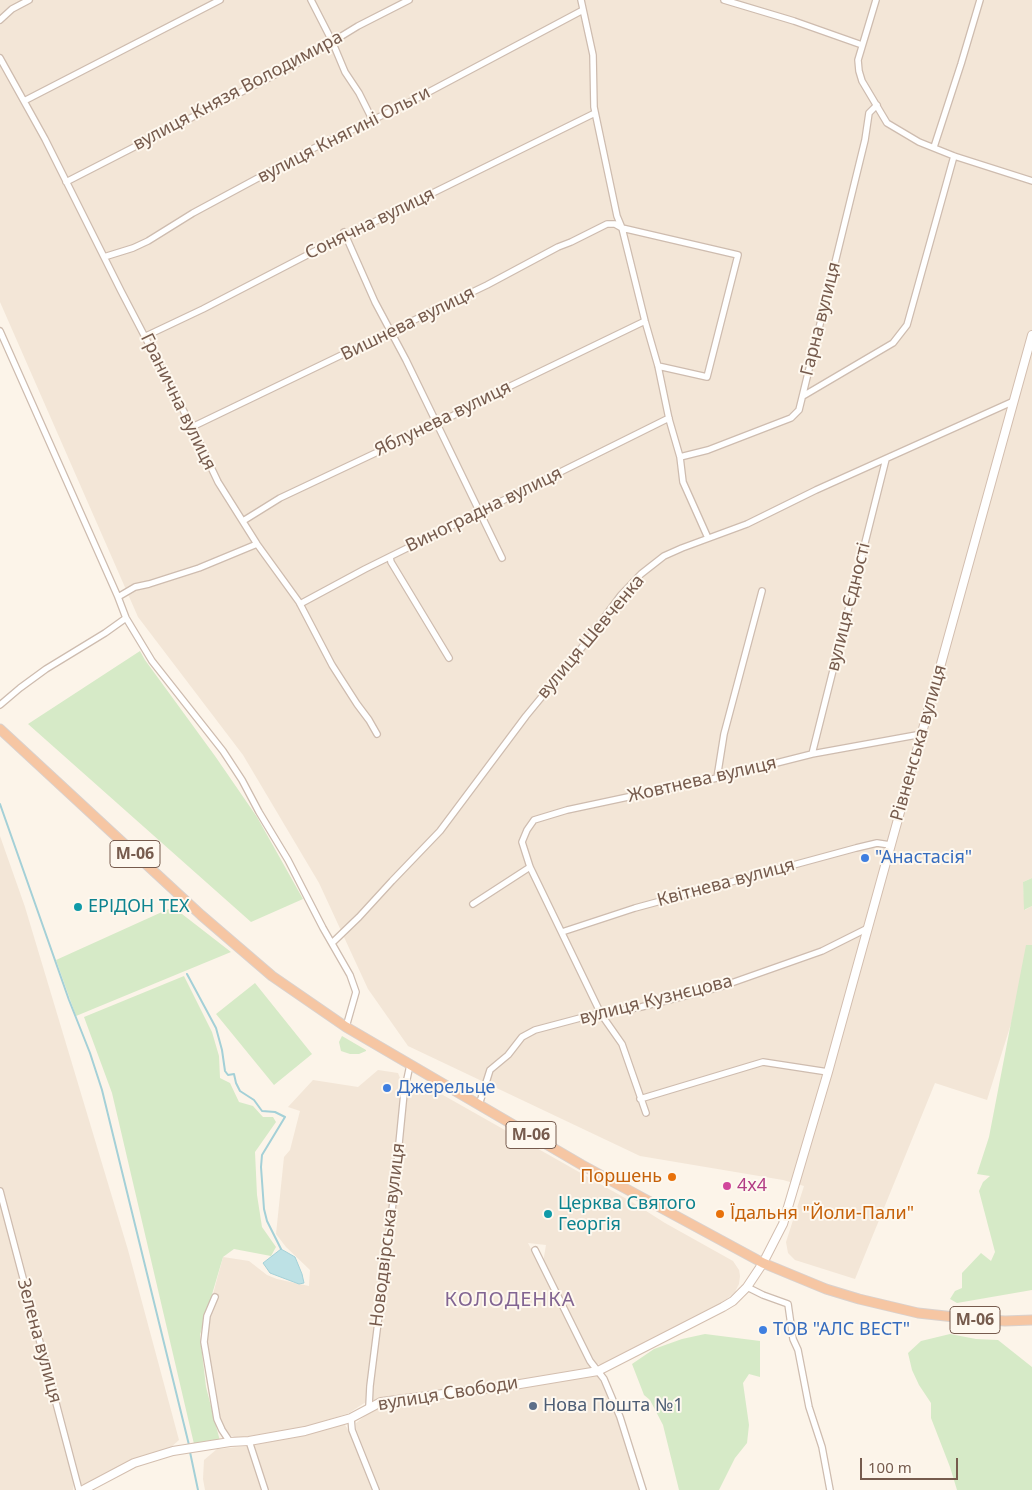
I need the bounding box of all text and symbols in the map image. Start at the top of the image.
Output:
street label: вулиця Князя Володимира [130,27,346,155]
street label: вулиця Княгині Ольги [254,82,434,188]
street label: Сонячна вулиця [302,183,438,265]
street label: Гарна вулиця [796,260,846,378]
street label: Вишнева вулиця [338,282,478,366]
street label: Гранична вулиця [136,330,220,474]
street label: Яблунева вулиця [371,377,515,461]
street label: Виноградна вулиця [402,463,566,557]
street label: вулиця Єдності [823,540,875,674]
street label: вулиця Шевченка [533,570,649,704]
street label: Рівненська вулиця [886,662,952,824]
street label: Жовтнева вулиця [625,752,779,808]
road number: М-06 [110,841,160,868]
place label: "Анастасія" [875,847,972,869]
marker: "Анастасія" [859,852,871,864]
street label: Квітнева вулиця [655,854,797,912]
place label: ЕРІДОН ТЕХ [88,896,189,918]
marker: ЕРІДОН ТЕХ [72,901,84,913]
street label: вулиця Кузнєцова [577,971,735,1029]
place label: Джерельце [397,1077,496,1099]
marker: Джерельце [381,1082,393,1094]
road number: М-06 [506,1122,556,1148]
street label: Новодвірська вулиця [366,1142,410,1328]
place label: Поршень [580,1166,662,1188]
marker: Поршень [666,1171,678,1183]
place label: 4x4 [737,1175,767,1197]
marker: 4x4 [721,1180,733,1192]
place label: Церква Святого Георгія [558,1193,696,1236]
place label: Їдальня "Йоли-Пали" [730,1203,914,1225]
marker: Церква Святого Георгія [542,1208,554,1220]
marker: Їдальня "Йоли-Пали" [714,1208,726,1220]
street label: Зелена вулиця [12,1276,66,1406]
district label: КОЛОДЕНКА [443,1288,577,1312]
road number: М-06 [950,1306,1000,1334]
place label: ТОВ "АЛС ВЕСТ" [773,1319,910,1341]
marker: ТОВ "АЛС ВЕСТ" [757,1324,769,1336]
street label: вулиця Свободи [376,1372,520,1416]
place label: Нова Пошта №1 [543,1395,684,1417]
marker: Нова Пошта №1 [527,1400,539,1412]
scale bar [862,1448,960,1480]
text: 100 m [868,1457,912,1477]

